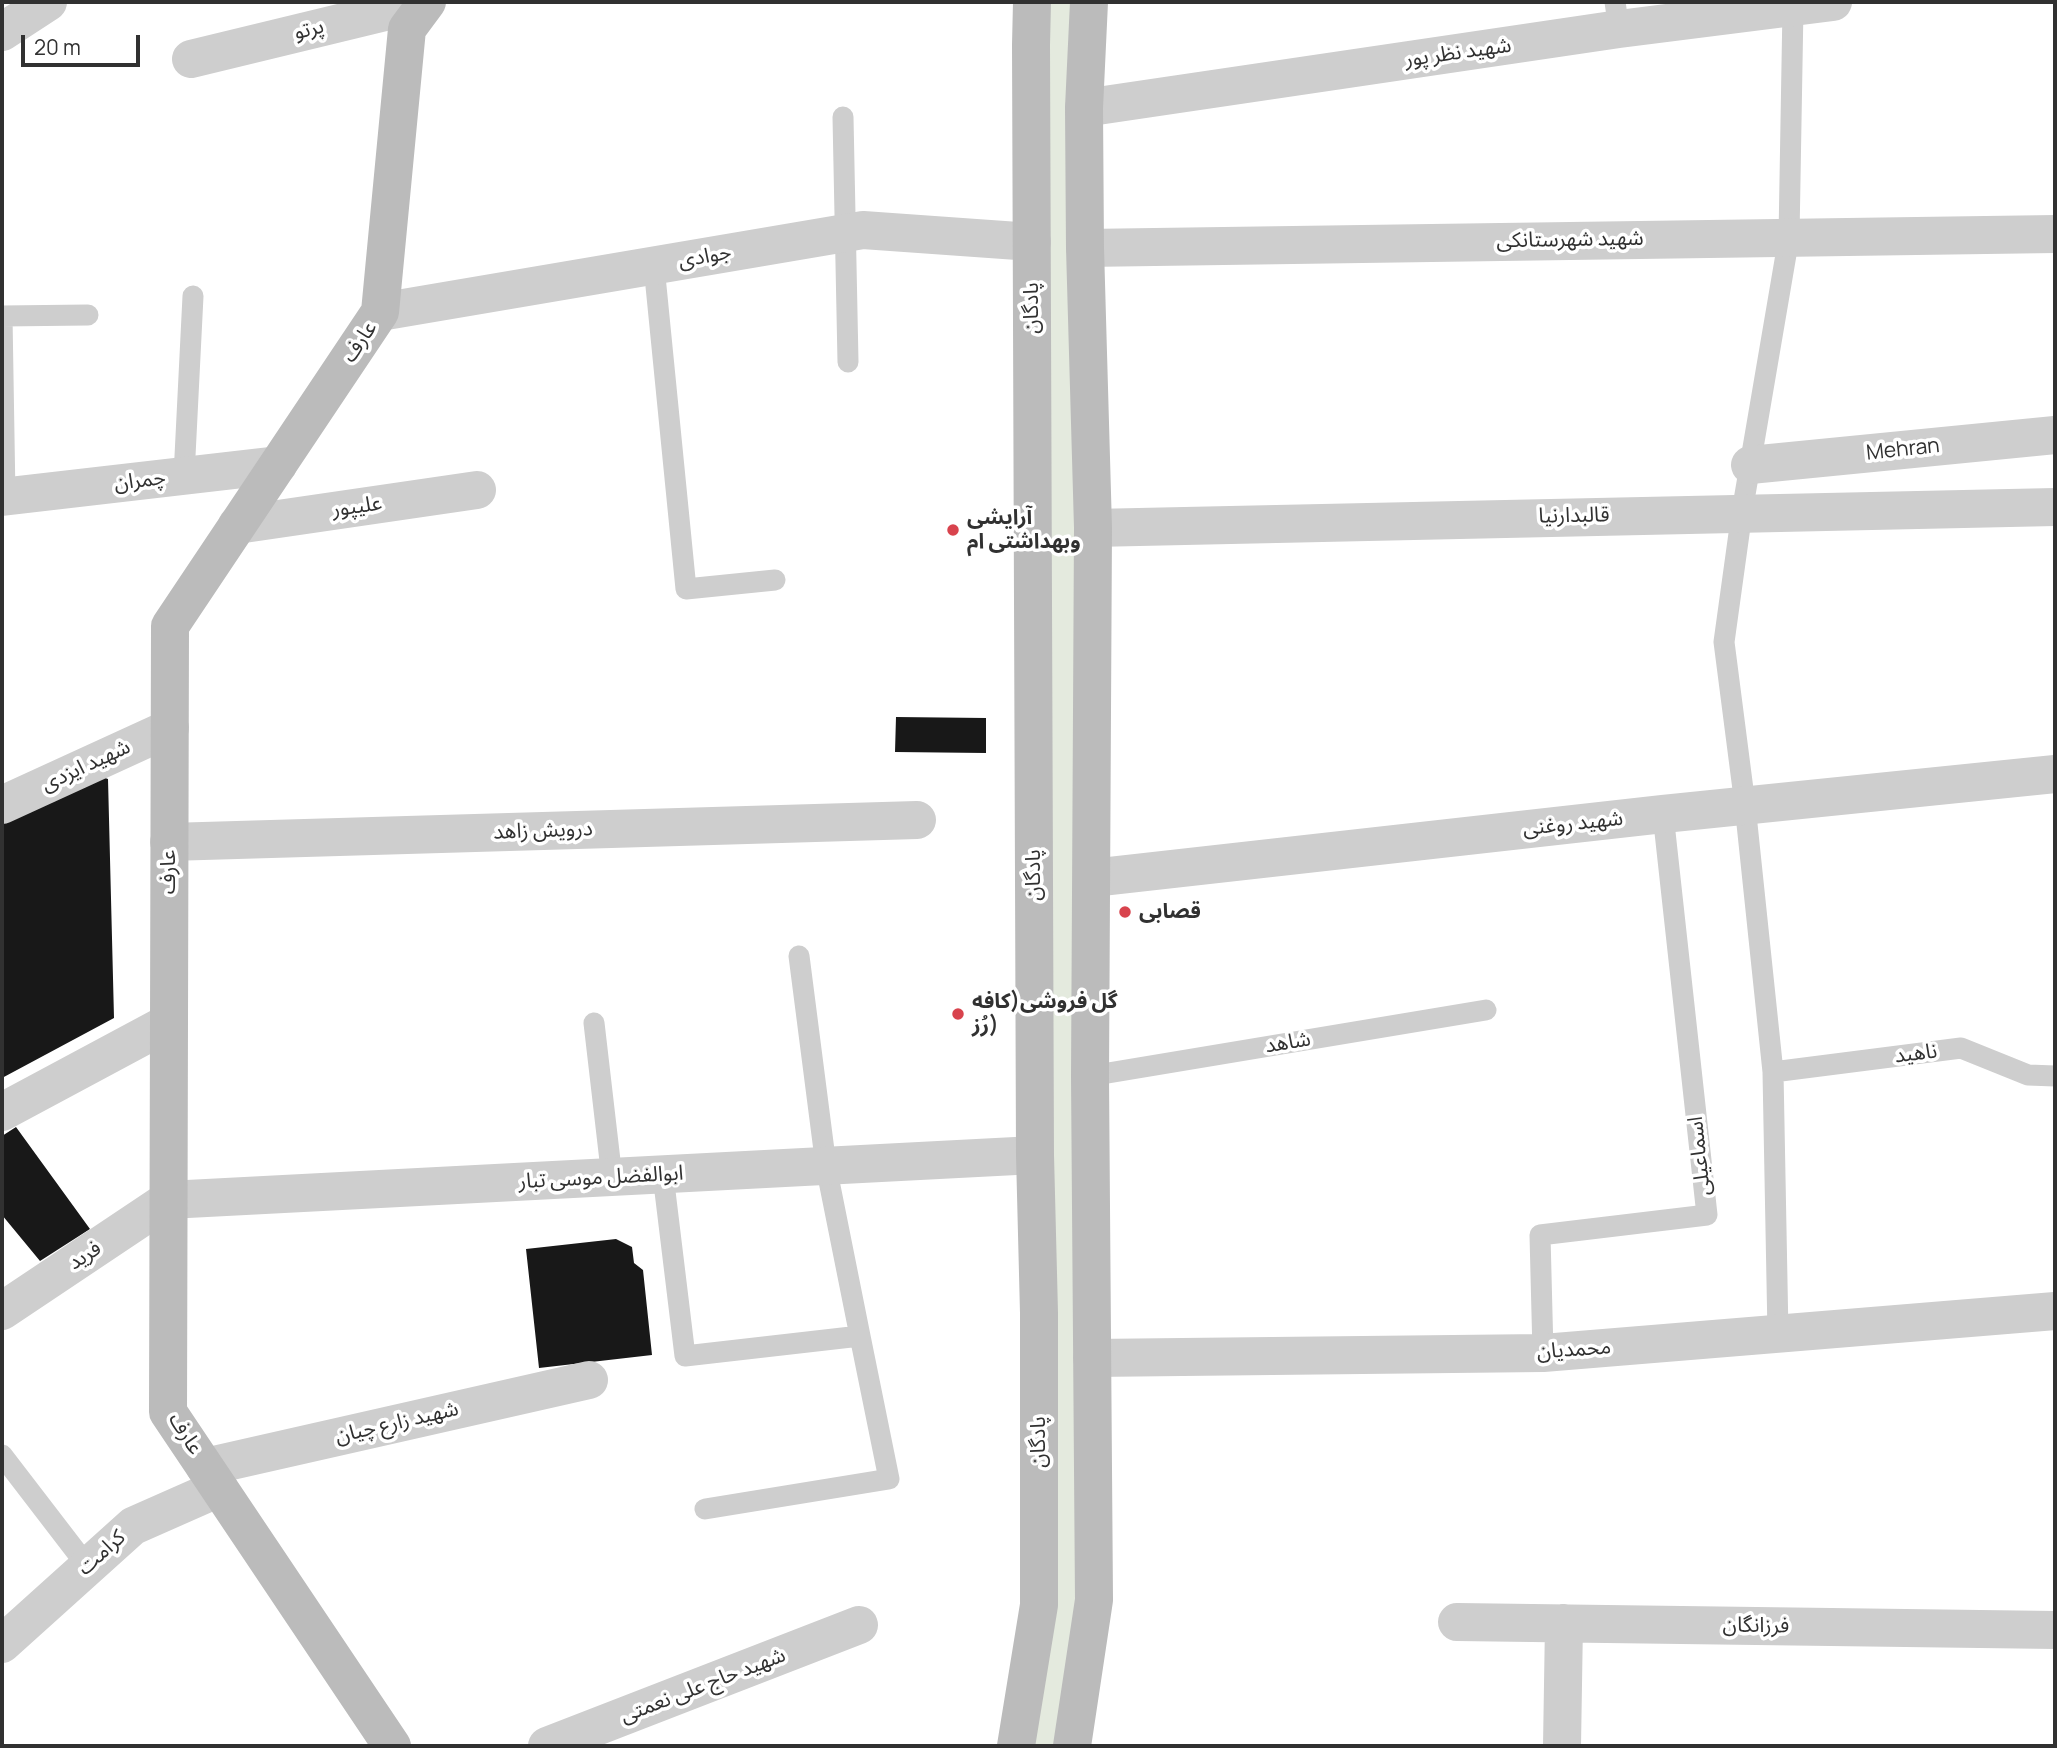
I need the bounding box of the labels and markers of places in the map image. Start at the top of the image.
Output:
place label: آرایشی وبهداشتی ام [967,505,1081,555]
marker: آرایشی وبهداشتی ام [945,522,961,538]
place label: قصابی [1139,899,1201,925]
marker: قصابی [1117,904,1133,920]
place label: گل فروشی(کافه رُز) [972,989,1118,1039]
marker: گل فروشی(کافه رُز) [950,1006,966,1022]

